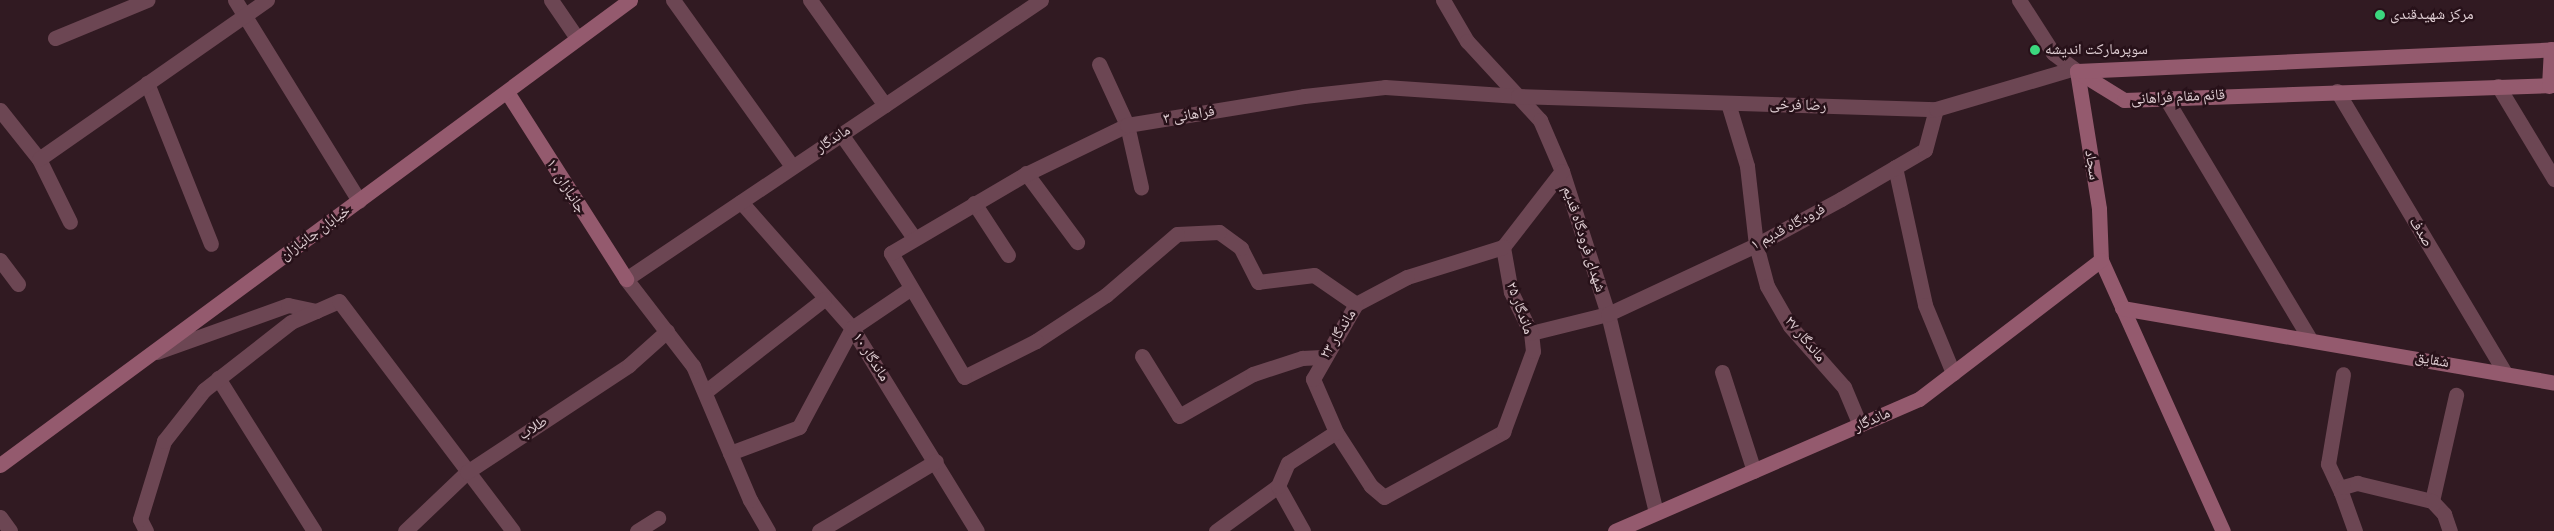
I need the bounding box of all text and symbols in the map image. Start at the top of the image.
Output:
place label: مرکز شهیدقندی [2390,6,2474,24]
marker: مرکز شهیدقندی [2374,9,2386,21]
place label: سوپرمارکت اندیشه [2045,41,2148,59]
marker: سوپرمارکت اندیشه [2029,44,2041,56]
street label: قائم مقام فراهانی [2130,86,2226,108]
street label: رضا فرخی [1769,95,1827,115]
street label: فراهانی ۳ [1162,102,1216,128]
street label: ماندگار [812,121,854,157]
street label: سجاد [2081,149,2103,181]
street label: جانبازان ۱۰ [542,156,590,216]
street label: شهدای فرودگاه قدیم [1558,184,1610,294]
street label: فرودگاه قدیم ۱ [1748,200,1828,254]
street label: خیابان جانبازان [276,201,354,265]
street label: صدف [2405,214,2437,250]
street label: ماندگار ۲۵ [1502,279,1538,337]
street label: ماندگار ۲۳ [1316,306,1360,362]
street label: ماندگار ۲۷ [1781,312,1829,366]
street label: ماندگار ۱۰ [849,329,893,385]
street label: شقایق [2414,348,2450,372]
street label: ماندگار [1851,404,1893,436]
street label: طلاب [515,412,551,444]

